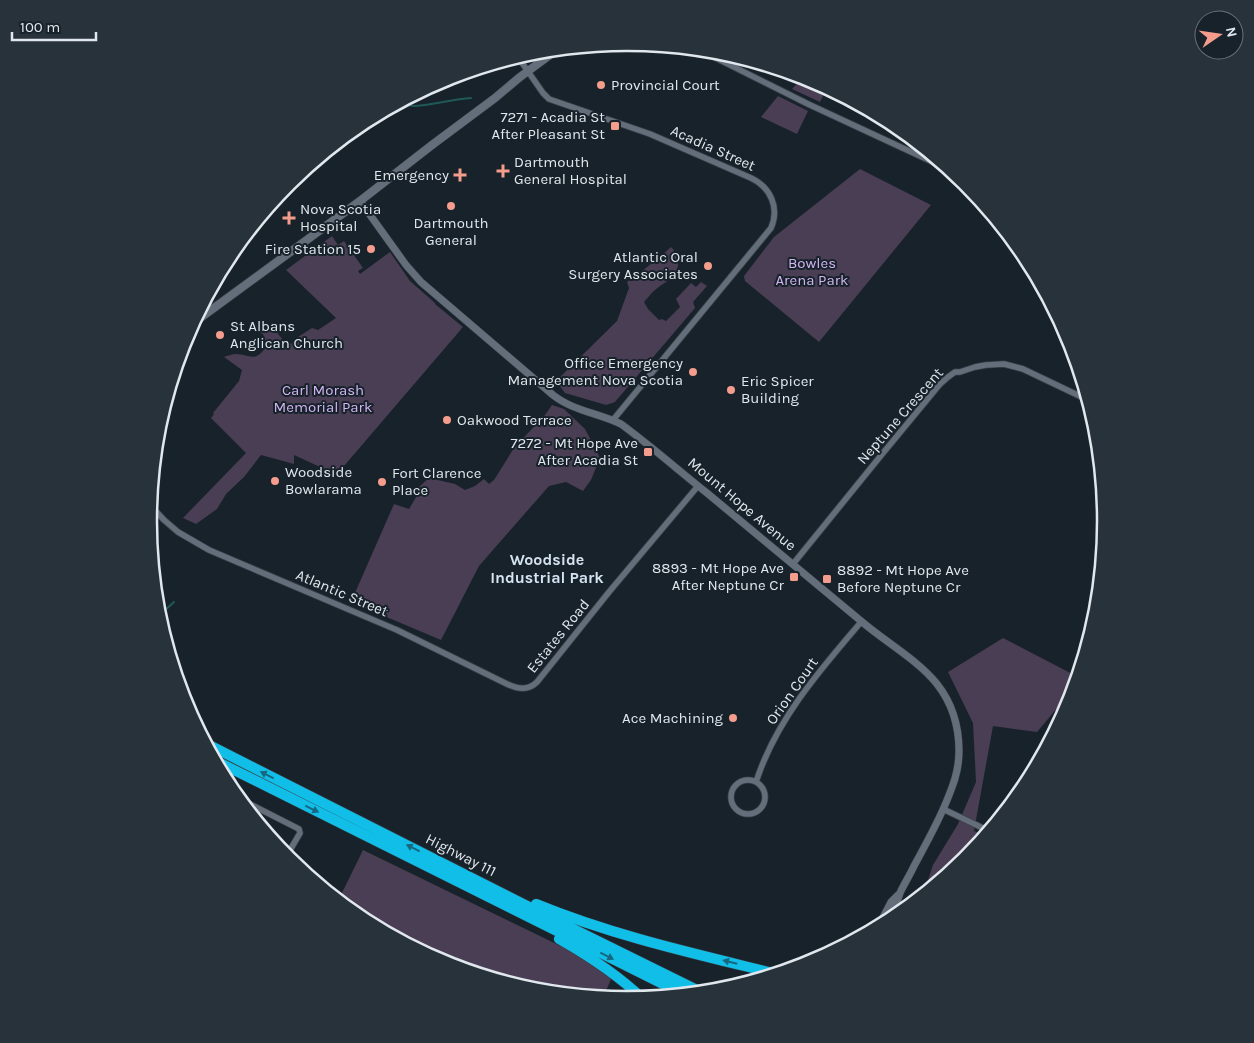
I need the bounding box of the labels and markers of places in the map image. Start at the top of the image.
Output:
place label: Provincial Court [611,76,720,94]
marker: Provincial Court [595,79,607,91]
place label: 7271 - Acadia St After Pleasant St [492,108,605,143]
marker: 7271 - Acadia St After Pleasant St [609,120,621,132]
place label: Dartmouth General Hospital [514,153,627,188]
marker: Dartmouth General Hospital [496,164,510,178]
place label: Emergency [374,166,449,184]
marker: Emergency [453,168,467,182]
place label: Nova Scotia Hospital [300,200,381,235]
marker: Dartmouth General [445,200,457,212]
marker: Nova Scotia Hospital [282,211,296,225]
place label: Dartmouth General [413,214,489,249]
place label: Fire Station 15 [265,240,361,258]
marker: Fire Station 15 [365,243,377,255]
place label: Atlantic Oral Surgery Associates [568,248,698,283]
marker: Atlantic Oral Surgery Associates [702,260,714,272]
place label: St Albans Anglican Church [230,317,343,352]
marker: St Albans Anglican Church [214,329,226,341]
place label: Office Emergency Management Nova Scotia [507,354,683,389]
marker: Office Emergency Management Nova Scotia [687,366,699,378]
place label: Eric Spicer Building [741,372,814,407]
marker: Eric Spicer Building [725,384,737,396]
place label: Oakwood Terrace [457,411,572,429]
marker: Oakwood Terrace [441,414,453,426]
place label: 7272 - Mt Hope Ave After Acadia St [510,434,638,469]
marker: 7272 - Mt Hope Ave After Acadia St [642,446,654,458]
place label: Woodside Bowlarama [285,463,362,498]
place label: Fort Clarence Place [392,464,482,499]
marker: Woodside Bowlarama [269,475,281,487]
marker: Fort Clarence Place [376,476,388,488]
place label: 8893 - Mt Hope Ave After Neptune Cr [652,559,785,594]
place label: 8892 - Mt Hope Ave Before Neptune Cr [837,561,969,596]
marker: 8893 - Mt Hope Ave After Neptune Cr [788,571,800,583]
marker: 8892 - Mt Hope Ave Before Neptune Cr [821,573,833,585]
place label: Ace Machining [622,709,724,727]
marker: Ace Machining [727,712,739,724]

